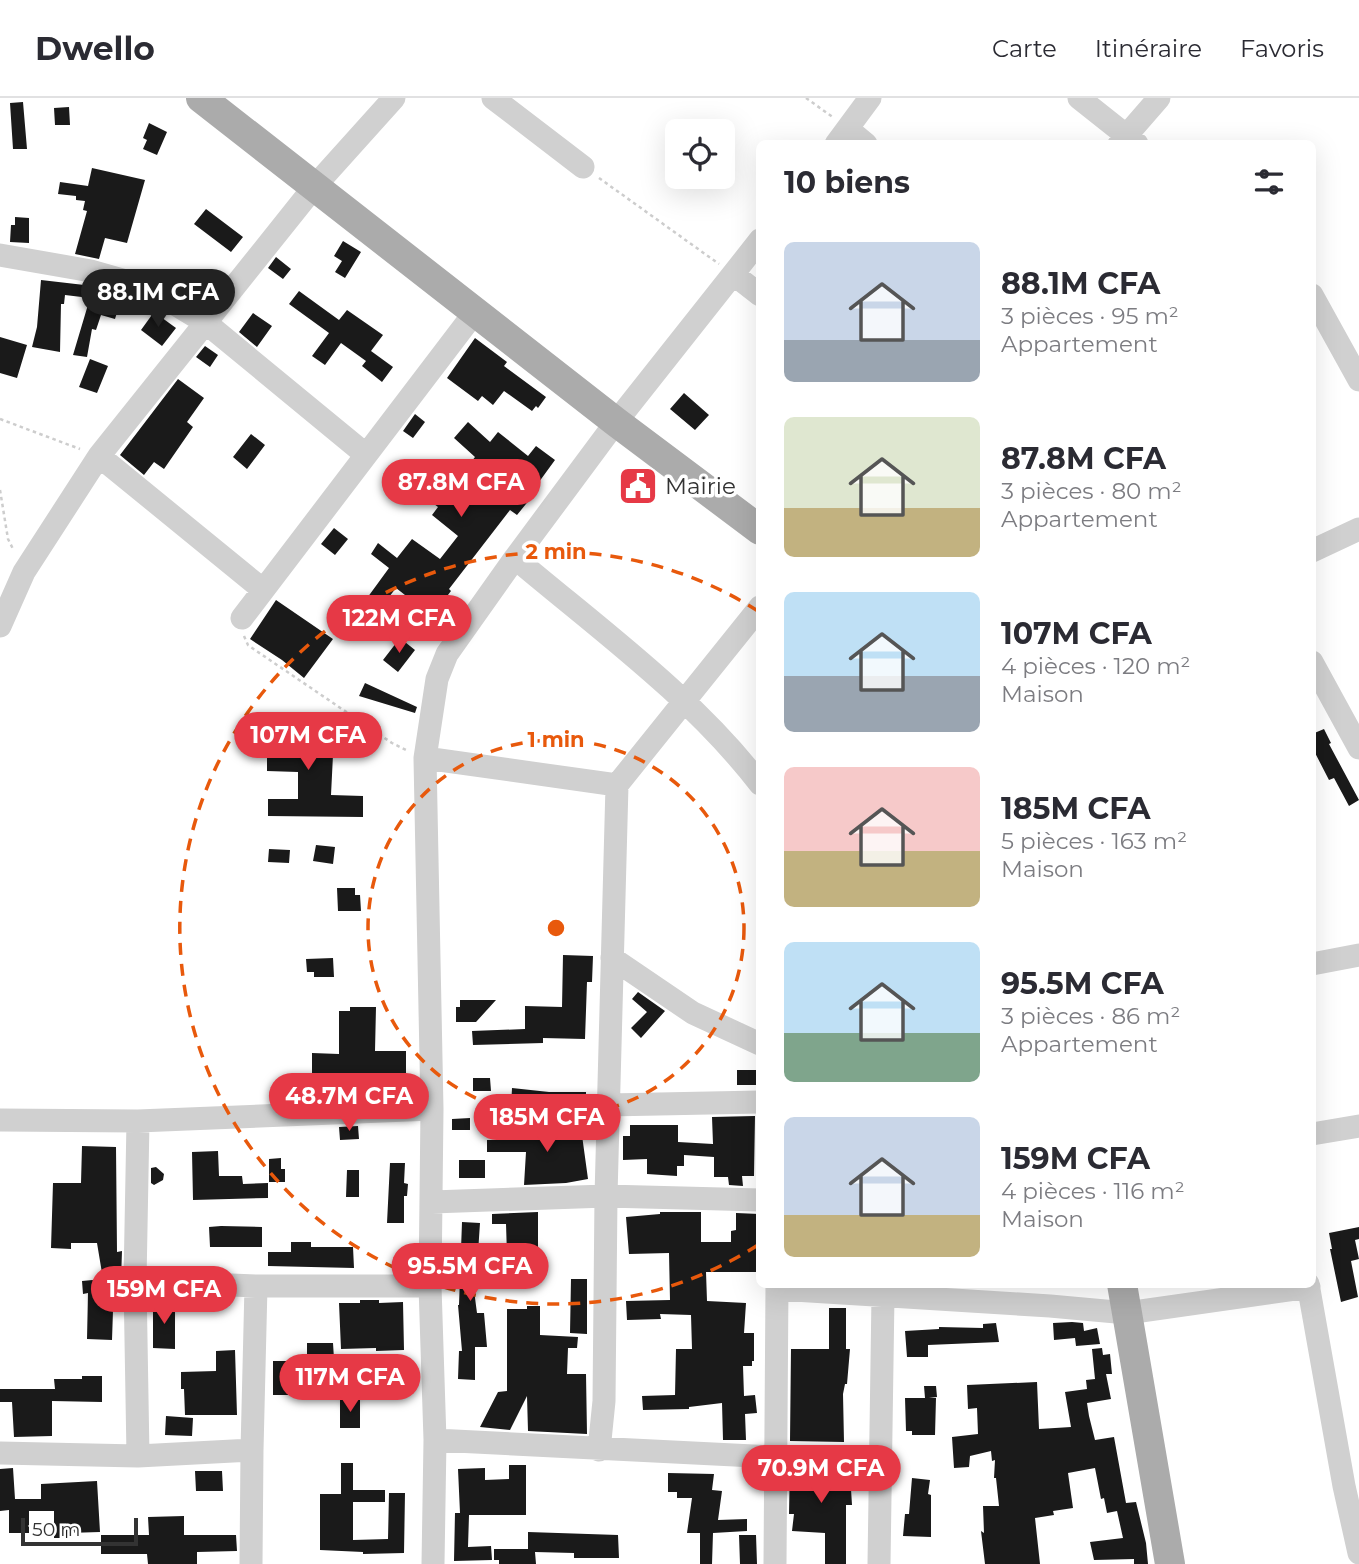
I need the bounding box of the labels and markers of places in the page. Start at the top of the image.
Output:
pin: 88.1M CFA [78,270,238,329]
pin: 87.8M CFA [381,460,541,519]
public building icon: Mairie [617,465,659,507]
place label: Mairie [665,472,736,500]
pin: 122M CFA [327,596,471,655]
pin: 107M CFA [236,712,380,772]
centre of rings [544,916,568,940]
pin: 48.7M CFA [269,1074,429,1133]
pin: 185M CFA [475,1094,619,1154]
pin: 95.5M CFA [390,1244,550,1303]
pin: 159M CFA [92,1266,236,1326]
pin: 117M CFA [278,1354,422,1414]
pin: 70.9M CFA [741,1446,901,1505]

